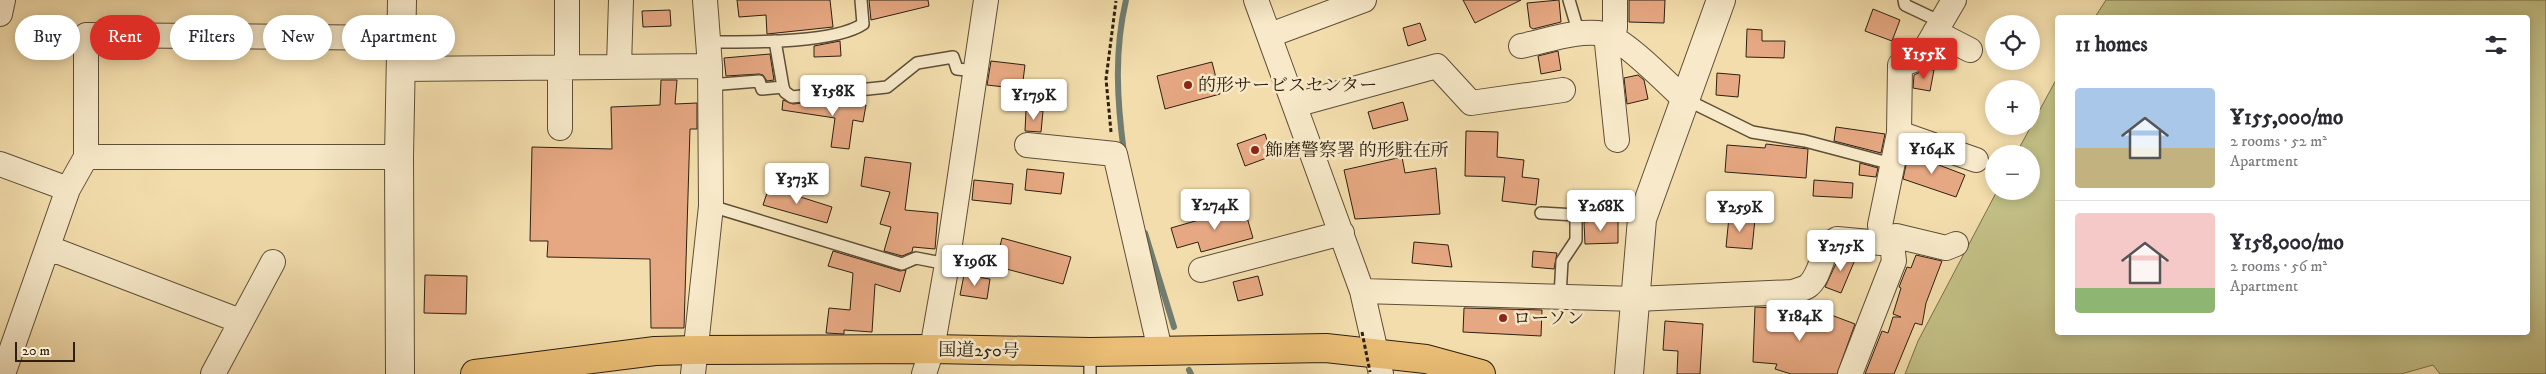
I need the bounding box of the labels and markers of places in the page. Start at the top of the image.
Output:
pin: ¥155K [1889,38,1959,80]
pin: ¥158K [798,74,868,117]
place label: 的形サービスセンター [1198,75,1377,97]
pin: ¥179K [999,78,1069,121]
marker: 的形サービスセンター [1182,79,1194,91]
pin: ¥164K [1897,132,1967,175]
place label: 飾磨警察署 的形駐在所 [1265,140,1449,162]
marker: 飾磨警察署 的形駐在所 [1249,144,1261,156]
pin: ¥373K [762,162,832,205]
pin: ¥274K [1180,188,1250,231]
pin: ¥268K [1566,190,1636,232]
pin: ¥259K [1705,190,1775,233]
pin: ¥275K [1806,230,1876,272]
pin: ¥196K [940,244,1010,287]
pin: ¥184K [1765,300,1835,342]
place label: ローソン [1513,308,1584,330]
marker: ローソン [1497,312,1509,324]

